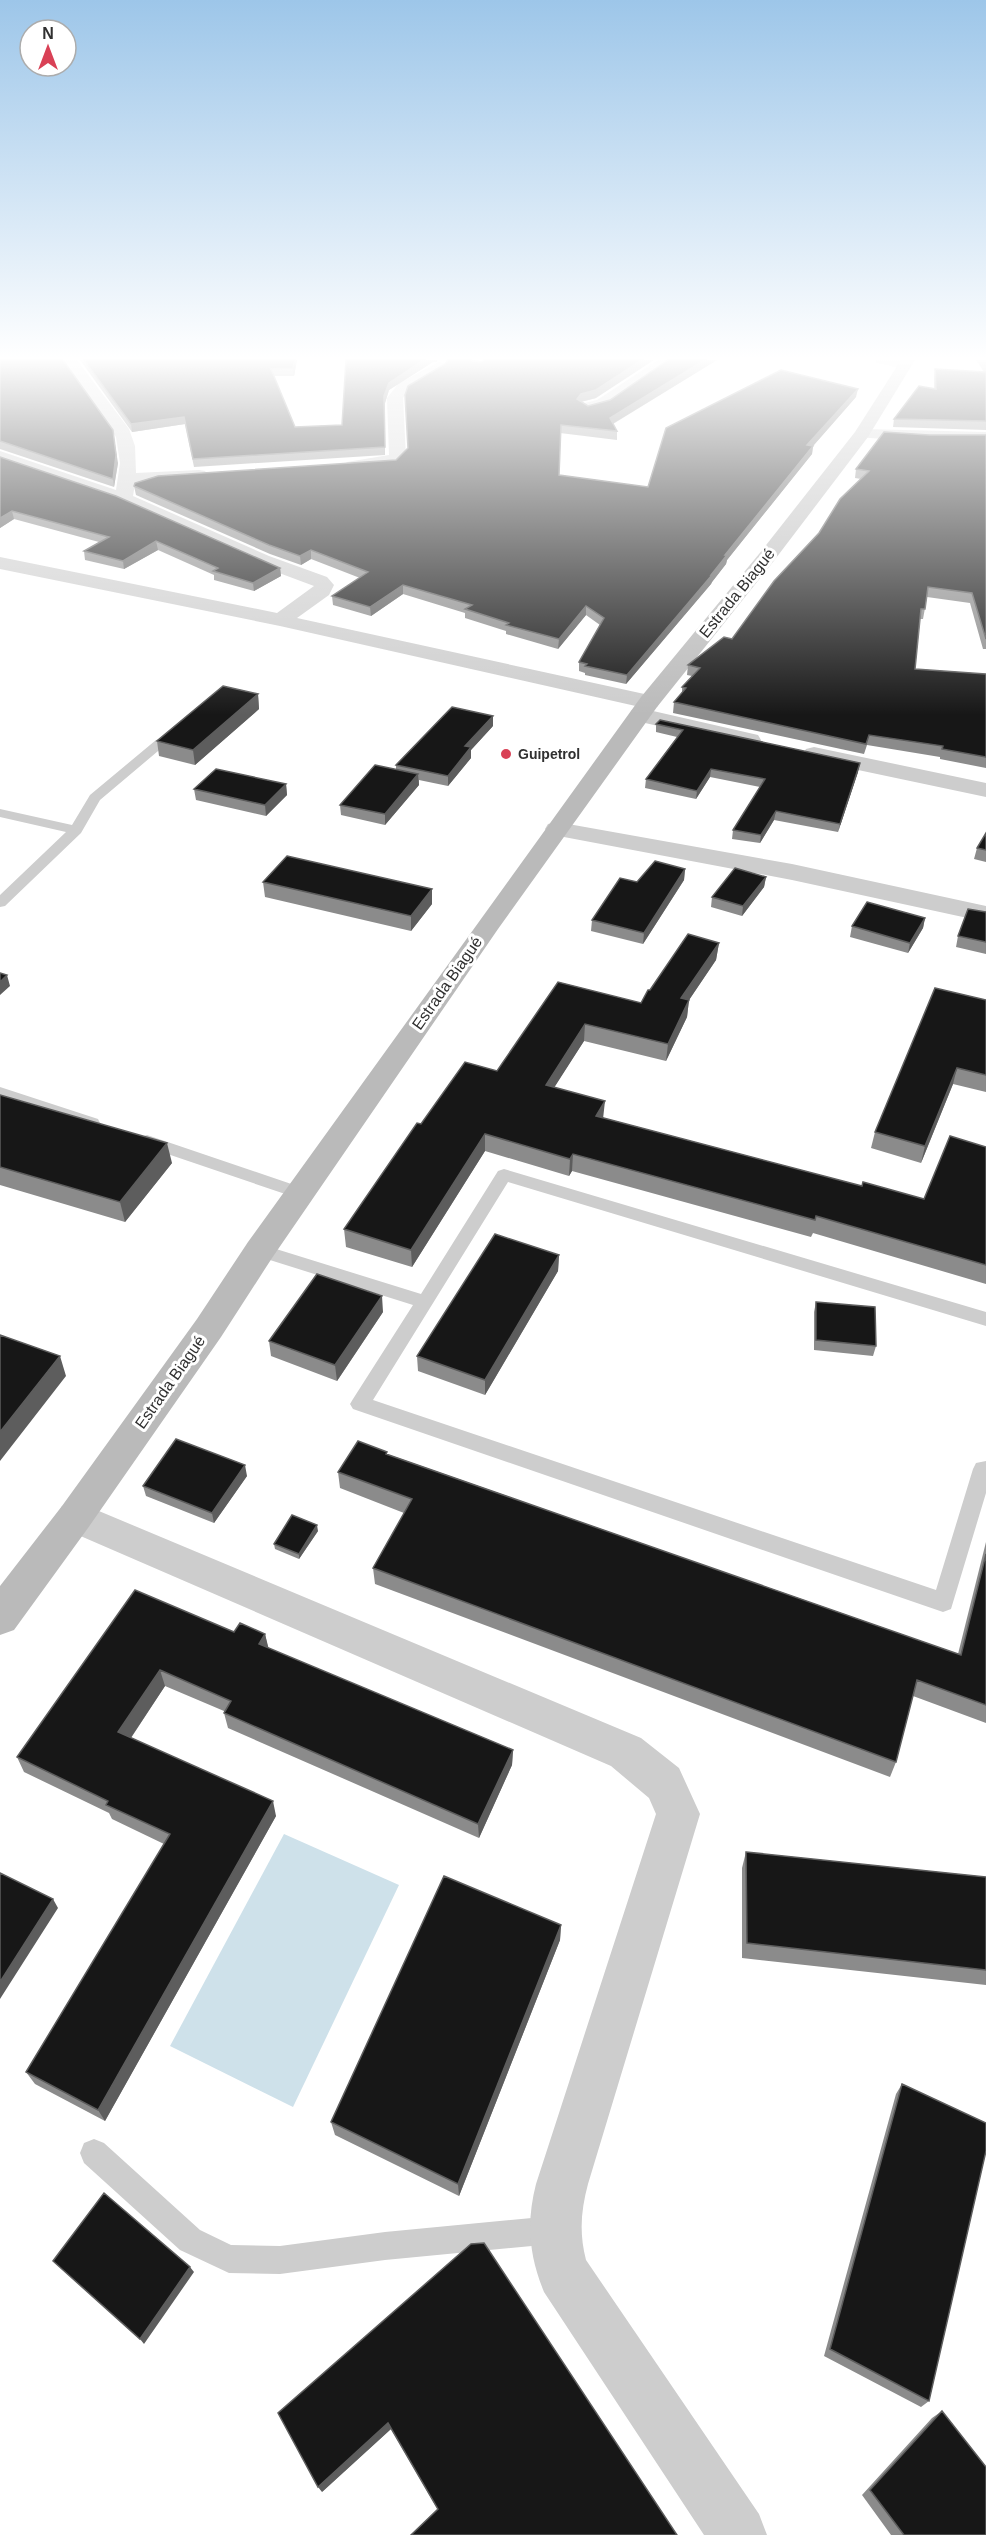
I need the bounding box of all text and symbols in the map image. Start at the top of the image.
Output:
north arrow [18,18,78,78]
text: N [42,25,54,42]
street label: Estrada Biagué [696,545,778,641]
place label: Guipetrol [518,746,580,762]
marker: Guipetrol [499,747,513,761]
street label: Estrada Biagué [409,933,485,1033]
street label: Estrada Biagué [132,1332,208,1432]

